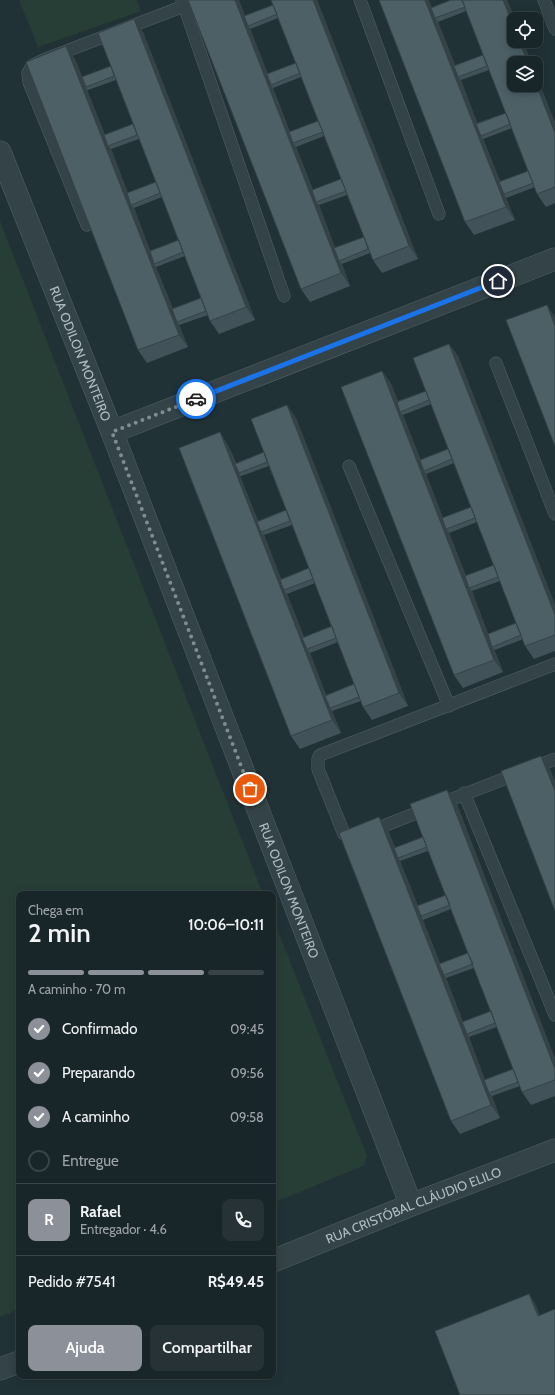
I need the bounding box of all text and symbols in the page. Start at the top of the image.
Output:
map controls [507,12,543,92]
button: locate [507,12,543,48]
button: layers [507,56,543,92]
pin [481,264,515,298]
icon: home [487,270,509,292]
street label: RUA ODILON MONTEIRO [46,284,115,423]
courier [176,379,216,419]
icon: car [185,388,207,410]
pin [233,772,267,806]
icon: bag [239,778,261,800]
street label: RUA ODILON MONTEIRO [256,820,323,960]
text: Chega em [28,902,83,918]
text: 10:06–10:11 [188,916,264,934]
text: 2 min [28,917,91,949]
text: A caminho · 70 m [28,981,125,997]
icon: check [28,1018,50,1040]
text: Confirmado [62,1020,137,1038]
text: 09:45 [230,1021,264,1037]
icon: check [28,1062,50,1084]
text: Preparando [62,1064,135,1082]
text: 09:56 [230,1065,264,1081]
icon: check [28,1106,50,1128]
text: A caminho [62,1108,130,1126]
text: 09:58 [230,1109,264,1125]
text: Entregue [62,1152,119,1170]
street label: RUA CRISTÓBAL CLÁUDIO ELILO [323,1163,503,1247]
button: phone [222,1199,264,1241]
text: Rafael [80,1203,121,1221]
text: R [44,1211,54,1229]
text: Entregador · 4.6 [80,1221,167,1237]
text: Pedido #7541 [28,1273,115,1291]
text: R$49.45 [208,1273,264,1291]
button: Ajuda [28,1325,142,1371]
button: Compartilhar [150,1325,264,1371]

